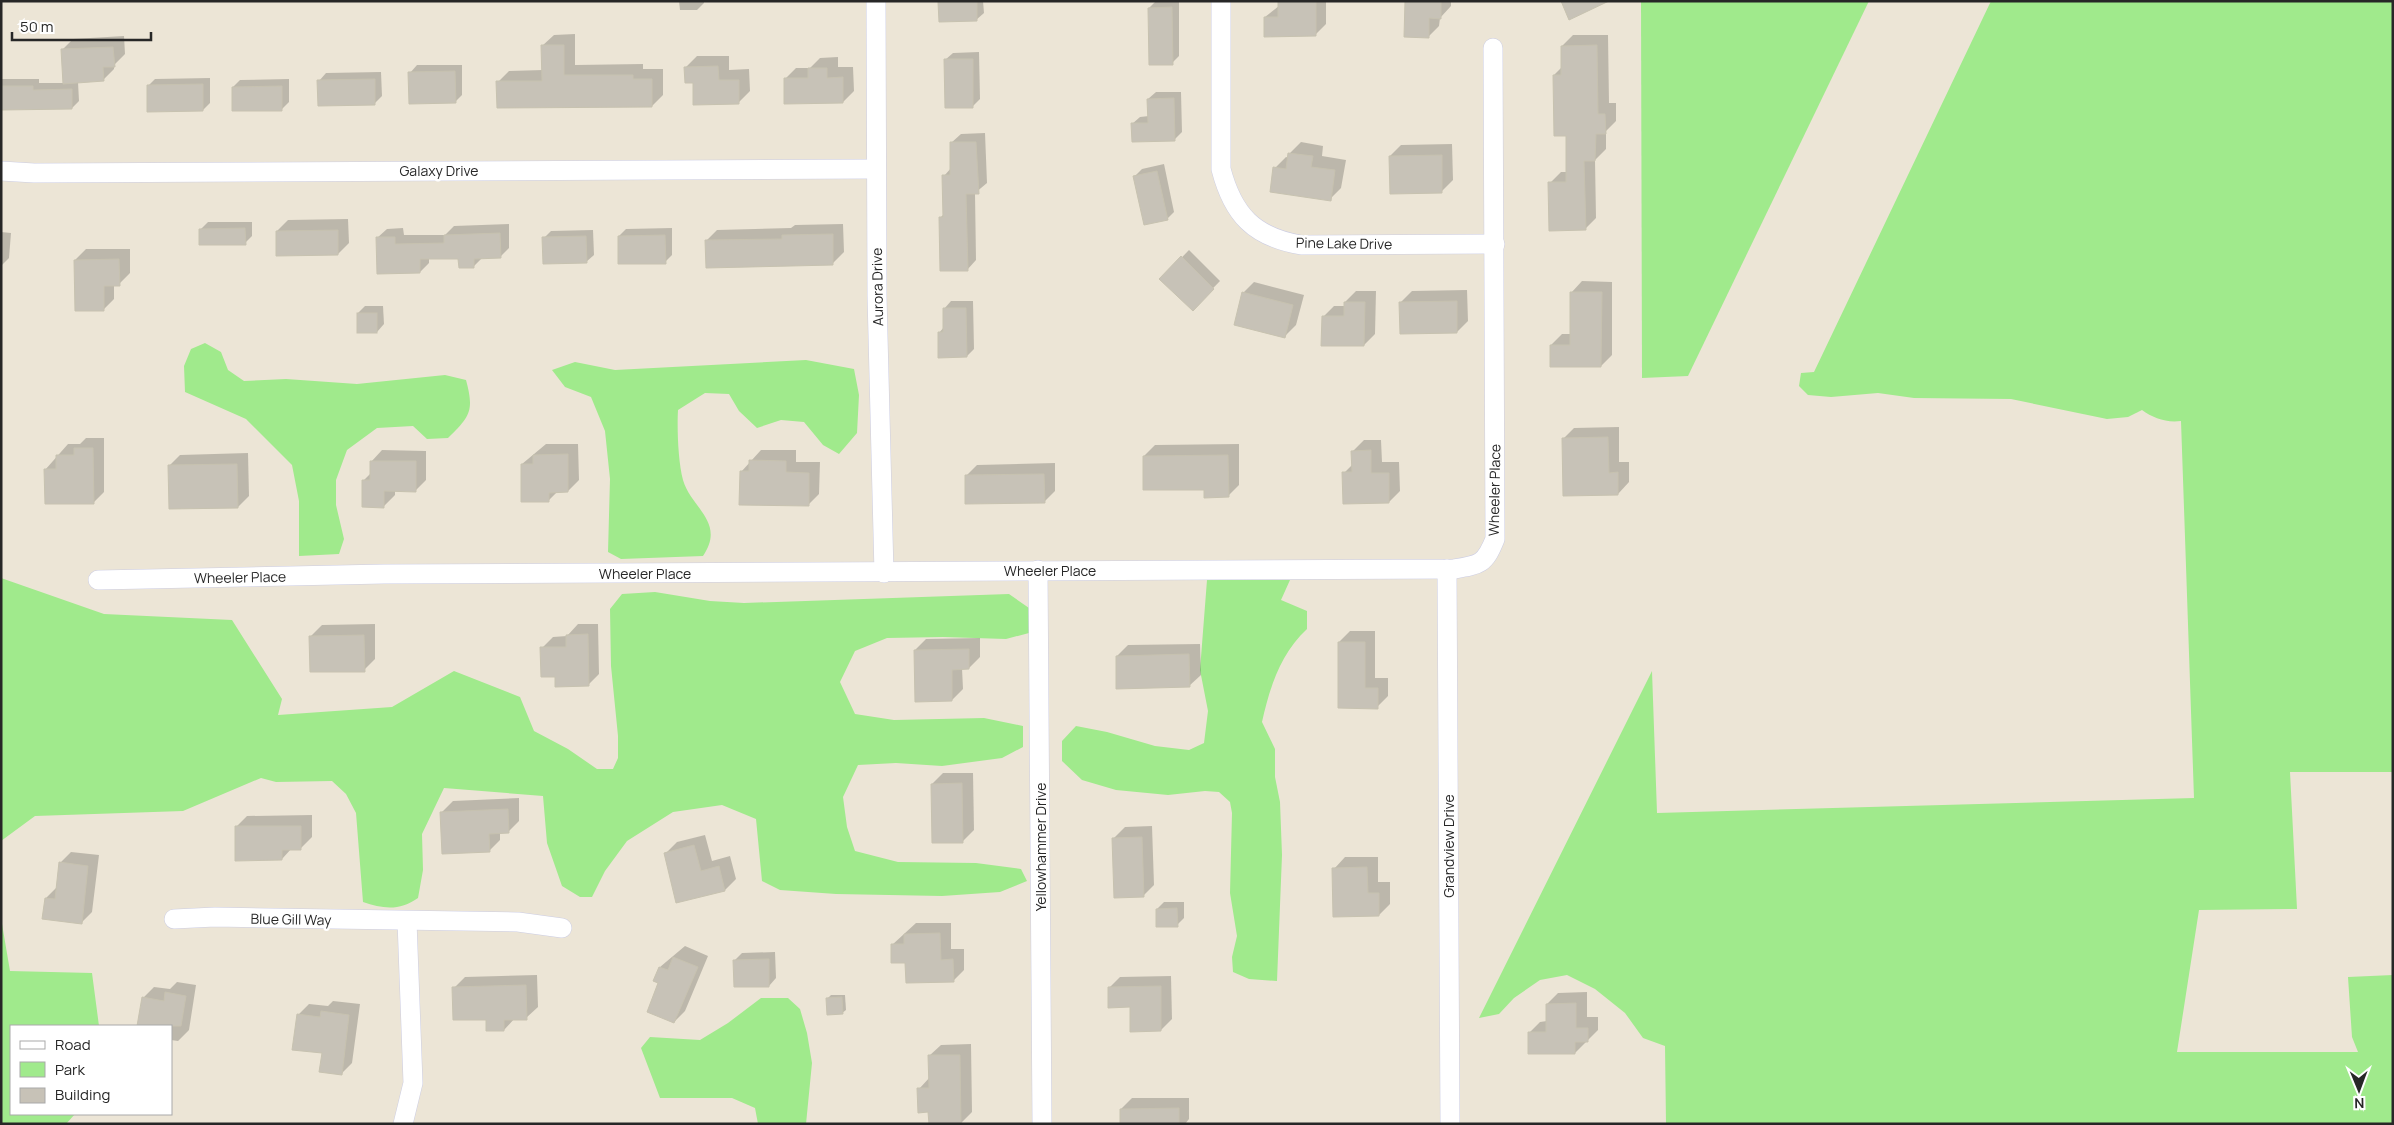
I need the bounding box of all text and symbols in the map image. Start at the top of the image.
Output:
scale bar [12,10,151,42]
text: 50 m [20,16,54,37]
street label: Galaxy Drive [400,161,479,180]
street label: Pine Lake Drive [1296,233,1392,253]
street label: Aurora Drive [867,248,887,326]
street label: Wheeler Place [1484,444,1504,536]
street label: Wheeler Place [1004,561,1096,580]
street label: Wheeler Place [599,564,691,583]
street label: Wheeler Place [194,567,286,587]
street label: Yellowhammer Drive [1031,783,1050,911]
street label: Grandview Drive [1439,794,1458,898]
street label: Blue Gill Way [250,909,332,929]
legend [10,1025,172,1115]
text: Road [55,1034,91,1055]
text: Park [55,1059,85,1080]
north arrow [2334,1065,2384,1115]
text: Building [55,1084,110,1105]
text: N [2354,1094,2364,1113]

